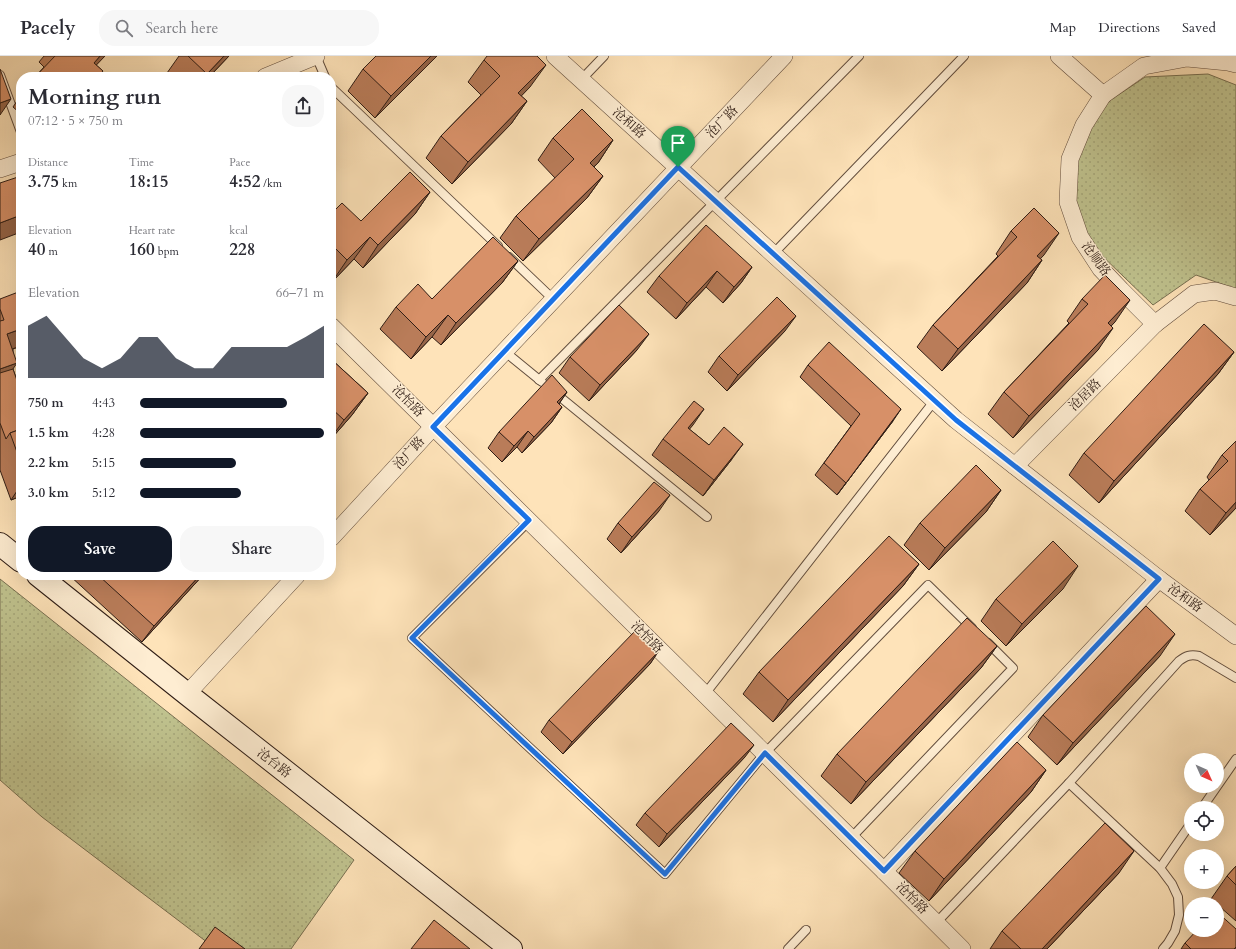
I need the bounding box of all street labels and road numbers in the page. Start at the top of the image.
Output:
street label: 沧广路 [702,102,742,142]
street label: 沧和路 [608,103,650,143]
street label: 沧顺路 [1077,238,1115,280]
street label: 沧居路 [1065,375,1105,415]
street label: 沧怡路 [388,381,428,421]
street label: 沧广路 [389,433,429,473]
street label: 沧和路 [1164,579,1206,617]
street label: 沧怡路 [627,617,667,657]
street label: 沧台路 [253,744,295,782]
street label: 沧怡路 [892,878,932,918]

